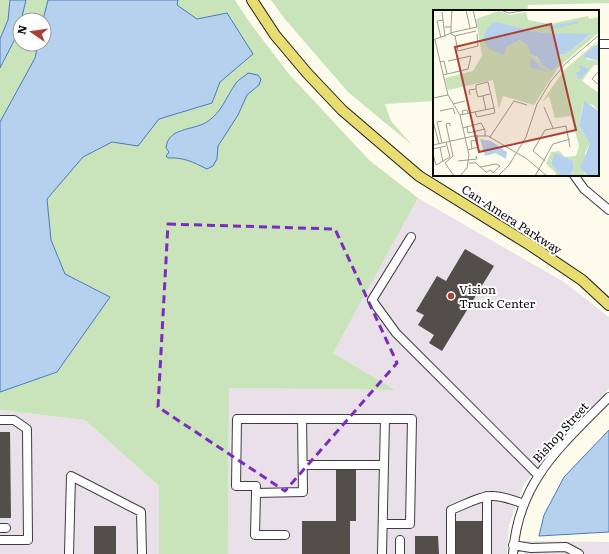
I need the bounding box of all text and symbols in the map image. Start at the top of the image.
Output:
inset map [433,10,599,176]
north arrow [12,12,52,52]
text: N [12,23,30,36]
street label: Can-Amera Parkway [458,180,566,258]
place label: Vision Truck Center [459,280,535,312]
marker: Vision Truck Center [446,291,456,301]
street label: Bishop Street [528,398,592,466]

